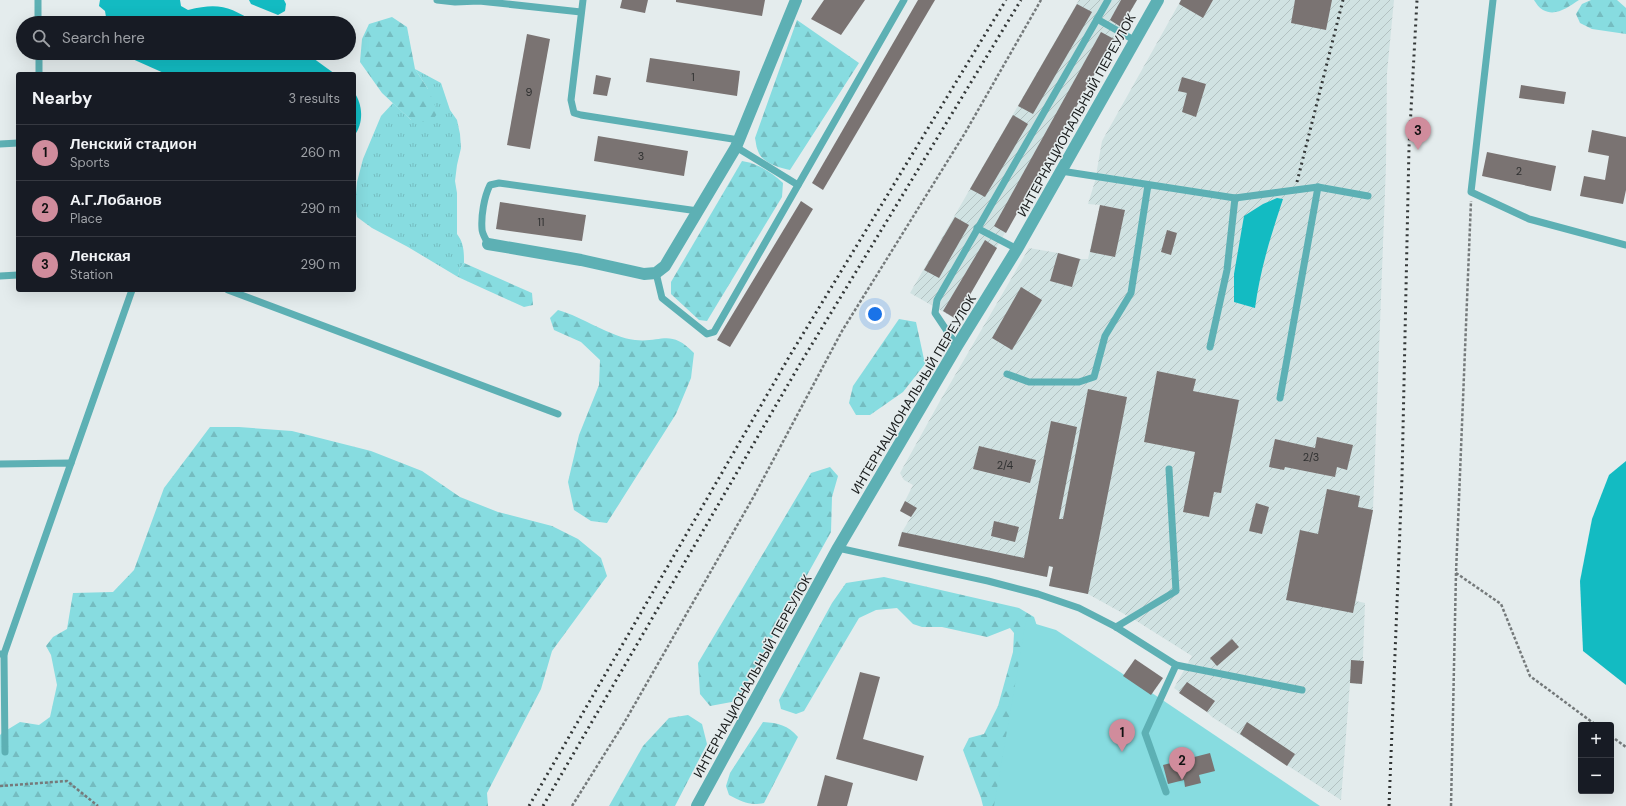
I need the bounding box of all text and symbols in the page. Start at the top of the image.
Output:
street label: ИНТЕРНАЦИОНАЛЬНЫЙ ПЕРЕУЛОК [1013,10,1140,220]
search box [16,16,356,60]
icon: search [30,27,52,49]
text: Search here [62,28,145,48]
house number: 1 [691,70,695,84]
house number: 9 [526,85,533,99]
text: Nearby [32,87,92,109]
text: 3 results [288,90,340,107]
pin: 3 [1405,117,1431,150]
text: Ленский стадион [70,134,197,154]
text: 1 [43,144,47,161]
text: 260 m [300,144,340,161]
house number: 3 [638,149,644,163]
text: Sports [70,154,110,171]
house number: 2 [1516,164,1522,178]
text: А.Г.Лобанов [70,190,162,210]
text: 2 [41,200,49,217]
text: 290 m [301,200,340,217]
text: Place [70,210,102,227]
house number: 11 [538,215,544,229]
text: Ленская [70,246,131,266]
text: 3 [41,256,49,273]
text: 290 m [301,256,340,273]
text: Station [70,266,113,283]
street label: ИНТЕРНАЦИОНАЛЬНЫЙ ПЕРЕУЛОК [847,291,980,497]
your location [865,304,885,324]
house number: 2/3 [1303,450,1319,464]
house number: 2/4 [997,458,1014,472]
street label: ИНТЕРНАЦИОНАЛЬНЫЙ ПЕРЕУЛОК [689,571,816,781]
pin: 1 [1109,719,1135,752]
map controls [1578,722,1614,794]
button: + [1578,722,1614,758]
pin: 2 [1169,747,1195,780]
button: − [1578,758,1614,794]

